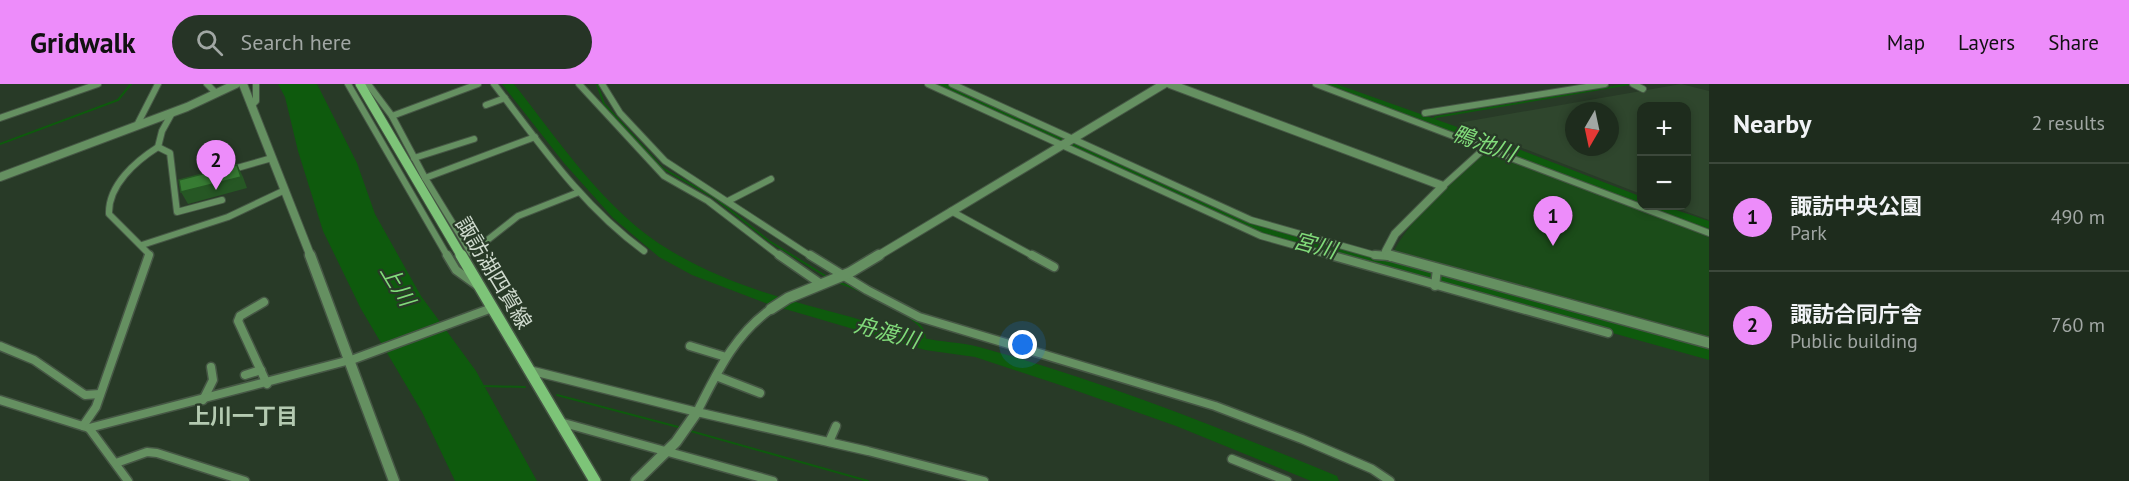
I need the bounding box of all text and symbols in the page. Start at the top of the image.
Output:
search box [172,15,592,69]
text: Gridwalk [30,24,136,61]
icon: search [193,26,226,59]
text: Search here [241,28,352,56]
text: Map [1887,29,1925,56]
text: Layers [1958,29,2015,56]
text: Share [2048,29,2099,56]
north arrow [1565,102,1619,156]
map controls [1637,102,1691,210]
button: + [1637,102,1691,156]
text: Nearby [1733,107,1811,140]
text: 2 results [2032,110,2105,136]
water label: 鴨池川 [1448,119,1522,168]
pin: 2 [196,141,236,190]
button: − [1637,156,1691,210]
text: 諏訪中央公園 [1790,192,1922,220]
pin: 1 [1534,196,1572,246]
text: 1 [1747,204,1758,230]
text: 490 m [2051,204,2105,230]
street label: 諏訪湖四賀線 [450,212,538,334]
text: Park [1790,220,1827,246]
water label: 宮川 [1290,226,1342,265]
water label: 上川 [375,259,422,313]
text: 諏訪合同庁舎 [1790,300,1922,328]
water label: 舟渡川 [851,310,924,355]
text: 2 [1747,312,1758,338]
text: 760 m [2051,312,2105,338]
text: Public building [1790,328,1918,354]
your location [1008,330,1037,359]
district label: 上川一丁目 [188,402,298,430]

